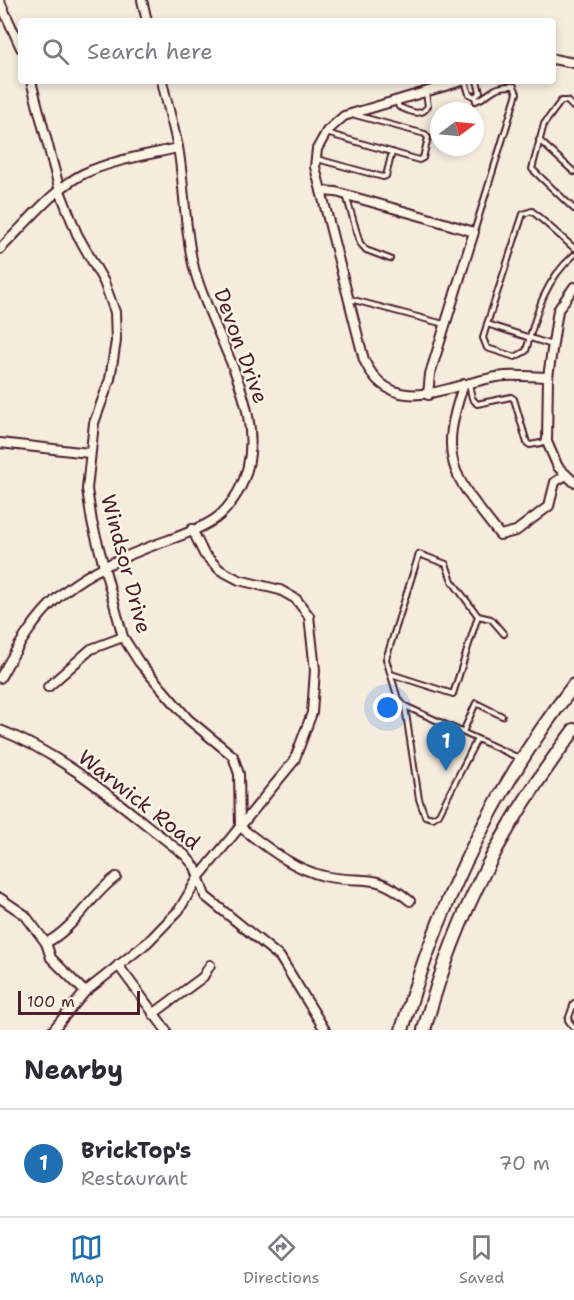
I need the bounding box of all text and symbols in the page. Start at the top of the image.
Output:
search box [18,18,556,84]
icon: search [39,35,72,68]
text: Search here [87,37,213,66]
north arrow [430,102,484,156]
street label: Devon Drive [207,285,275,407]
street label: Windsor Drive [94,491,158,637]
your location [373,693,402,722]
pin: 1 [426,722,466,771]
street label: Warwick Road [72,744,206,856]
scale bar [18,988,140,1016]
text: 100 m [27,991,75,1012]
text: Nearby [24,1052,123,1087]
text: BrickTop's [81,1136,191,1165]
text: 1 [39,1150,48,1176]
text: 70 m [498,1150,550,1176]
text: Restaurant [81,1165,188,1191]
tab: Map [70,1231,104,1288]
tab: Directions [243,1231,320,1288]
tab: Saved [459,1231,504,1288]

